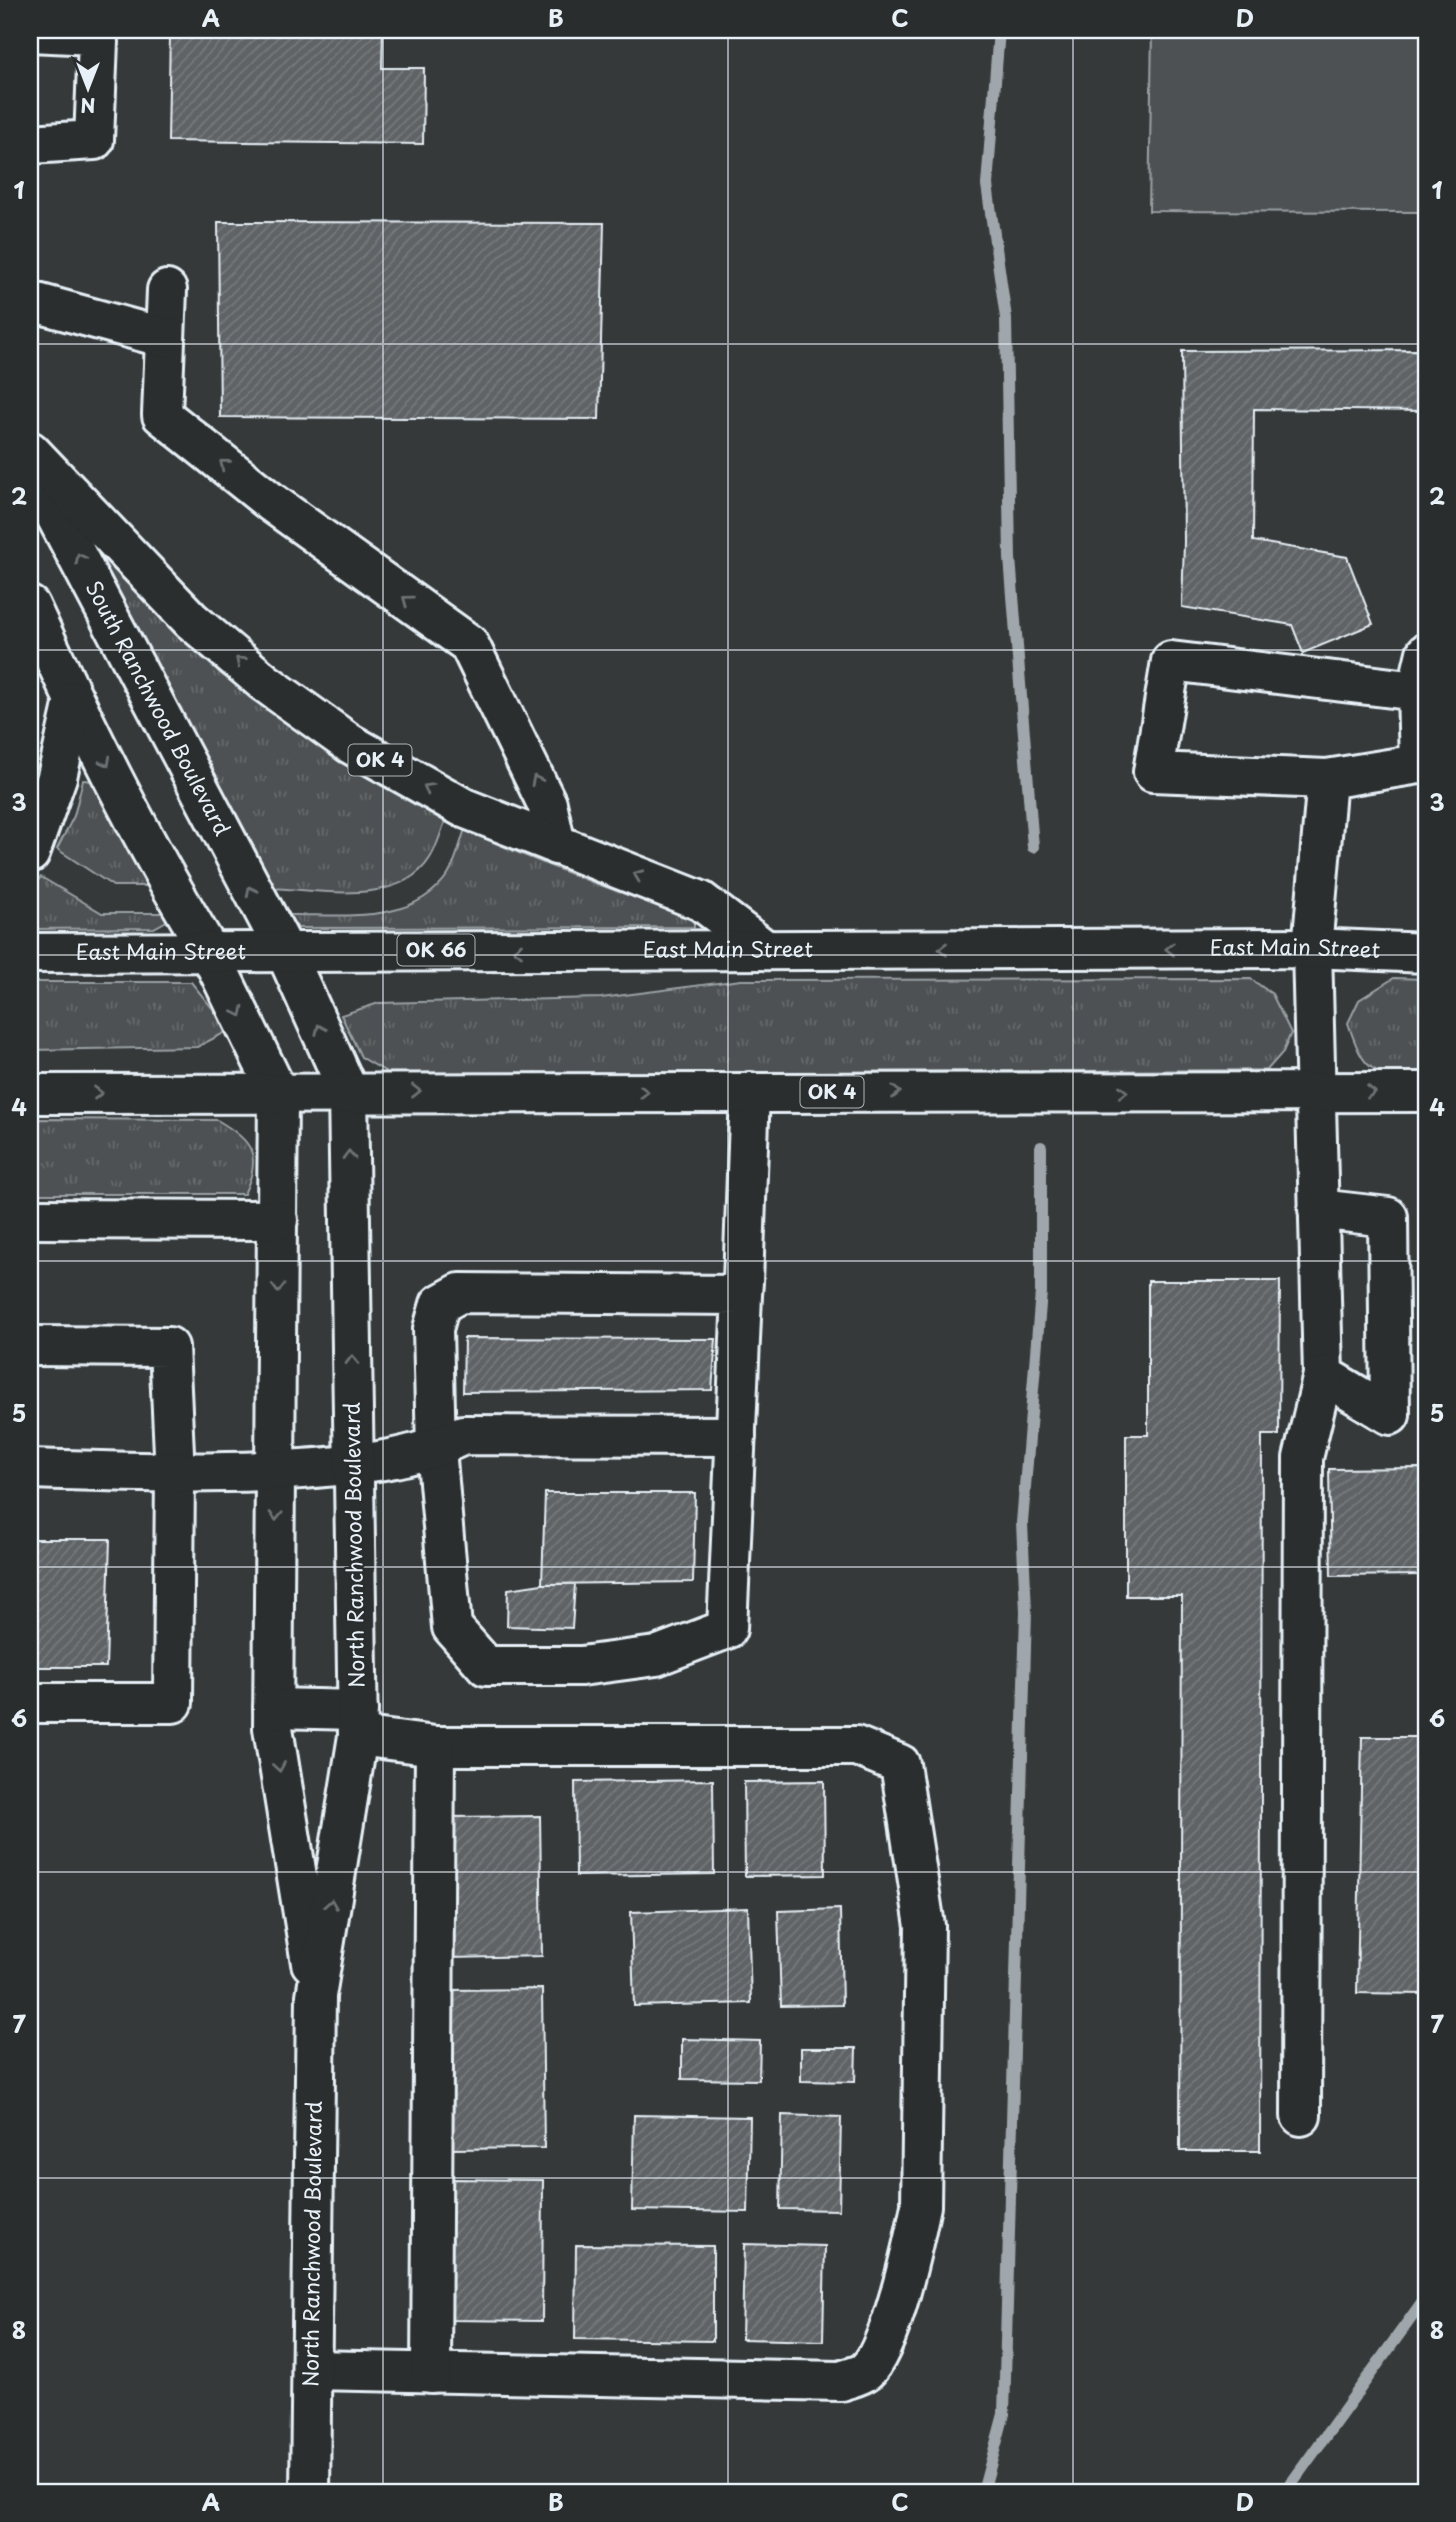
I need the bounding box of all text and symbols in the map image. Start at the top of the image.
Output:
text: A [202,0,220,35]
text: B [548,0,564,35]
text: C [891,0,909,35]
text: D [1236,0,1254,35]
north arrow [52,52,122,122]
text: N [80,92,96,120]
text: 1 [14,172,25,207]
text: 1 [1432,172,1443,207]
one-way arrow [220,460,232,473]
text: 2 [11,478,27,513]
text: 2 [1429,478,1445,513]
one-way arrow [74,553,88,566]
street label: South Ranchwood Boulevard [79,575,239,841]
one-way arrow [402,596,414,608]
one-way arrow [235,657,248,669]
road number: OK 4 [348,744,412,776]
one-way arrow [97,755,111,767]
one-way arrow [530,775,544,787]
one-way arrow [423,783,436,796]
text: 3 [11,784,27,819]
text: 3 [1429,784,1445,819]
one-way arrow [633,870,645,884]
one-way arrow [246,886,260,898]
street label: East Main Street [1210,930,1381,965]
street label: East Main Street [643,932,813,965]
street label: East Main Street [76,934,246,967]
road number: OK 66 [398,934,474,966]
one-way arrow [937,941,947,957]
one-way arrow [1164,941,1175,957]
one-way arrow [512,942,523,958]
one-way arrow [230,1005,244,1017]
one-way arrow [314,1024,328,1036]
road number: OK 4 [800,1076,864,1108]
one-way arrow [412,1083,422,1099]
one-way arrow [639,1084,650,1100]
one-way arrow [891,1084,902,1100]
one-way arrow [1119,1084,1129,1100]
one-way arrow [1366,1084,1377,1100]
one-way arrow [93,1085,104,1101]
text: 4 [11,1089,27,1124]
text: 4 [1429,1089,1445,1124]
one-way arrow [341,1149,357,1160]
one-way arrow [270,1283,286,1294]
one-way arrow [344,1355,360,1365]
text: 5 [12,1395,26,1430]
text: 5 [1430,1395,1444,1430]
street label: North Ranchwood Boulevard [335,1402,371,1688]
one-way arrow [268,1510,283,1521]
text: 6 [11,1700,27,1735]
text: 6 [1429,1700,1445,1735]
one-way arrow [271,1761,286,1773]
one-way arrow [323,1898,338,1910]
text: 7 [12,2006,26,2041]
text: 7 [1430,2006,1444,2041]
street label: North Ranchwood Boulevard [293,2101,329,2387]
text: 8 [12,2312,26,2347]
text: 8 [1430,2312,1444,2347]
text: A [202,2484,220,2519]
text: B [548,2484,564,2519]
text: C [891,2484,909,2519]
text: D [1236,2484,1254,2519]

